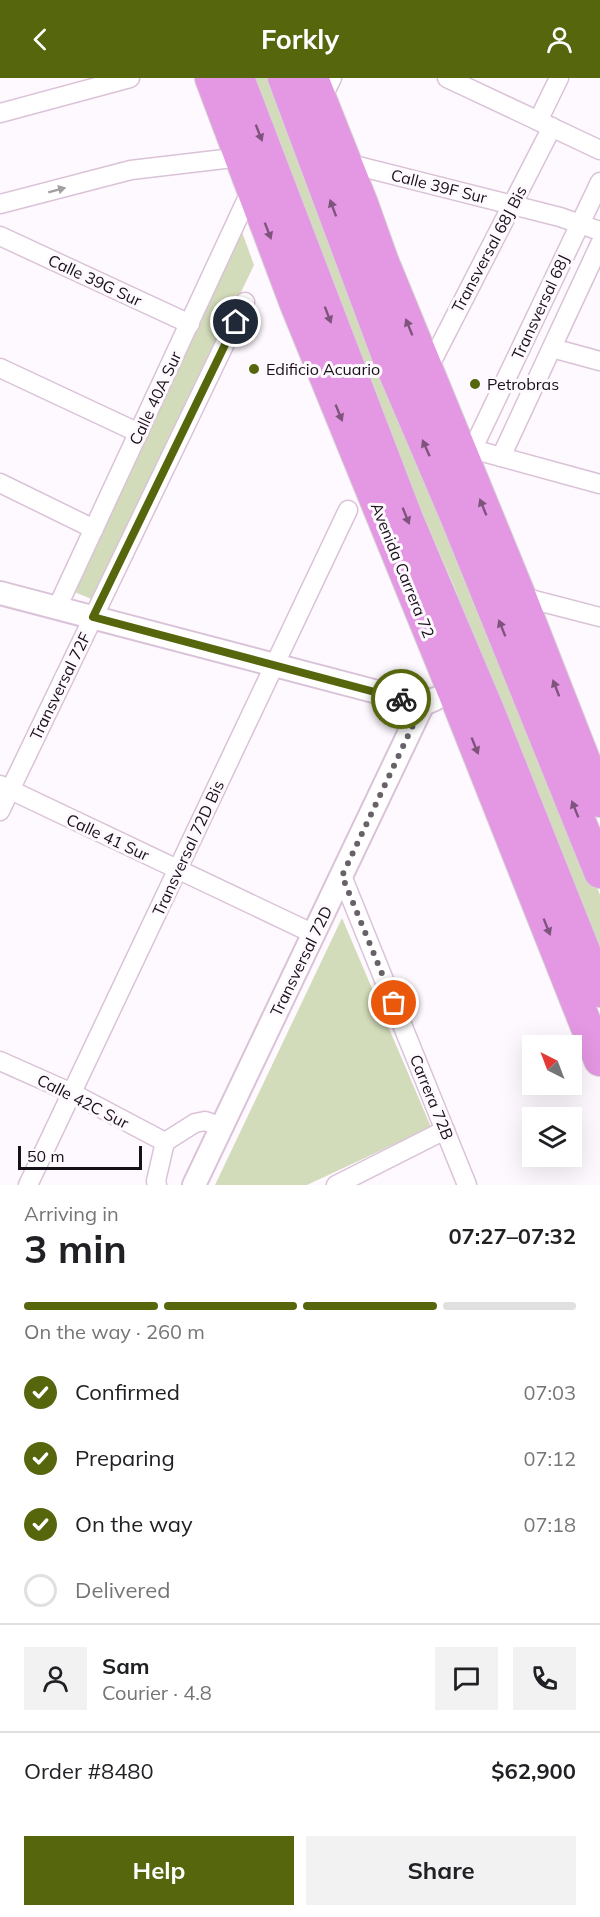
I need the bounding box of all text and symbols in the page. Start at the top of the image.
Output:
text: Forkly [261,22,339,56]
icon: back [24,23,57,56]
icon: person [543,23,576,56]
one-way arrow [254,124,264,142]
street label: Calle 39F Sur [389,164,489,208]
street label: Transversal 68J Bis [447,182,531,316]
one-way arrow [47,184,66,194]
one-way arrow [328,199,338,217]
one-way arrow [264,222,274,240]
street label: Calle 39G Sur [45,250,145,310]
street label: Transversal 68J [507,251,573,363]
pin [210,296,261,347]
icon: home [219,305,252,338]
one-way arrow [324,306,334,324]
one-way arrow [404,318,413,336]
street label: Calle 40A Sur [125,348,185,448]
place label: Edificio Acuario [266,359,380,379]
marker: Edificio Acuario [247,362,261,376]
place label: Petrobras [487,374,559,394]
marker: Petrobras [468,377,482,391]
one-way arrow [334,404,344,422]
one-way arrow [422,440,431,457]
one-way arrow [478,498,488,516]
street label: Avenida Carrera 72 [367,499,439,641]
one-way arrow [401,508,411,526]
one-way arrow [497,619,507,637]
street label: Transversal 72F [25,629,95,743]
courier [371,669,431,729]
one-way arrow [551,679,560,697]
icon: bike [385,683,418,716]
one-way arrow [471,737,480,755]
street label: Transversal 72D Bis [148,777,228,919]
one-way arrow [570,800,579,818]
street label: Calle 41 Sur [63,809,153,865]
street label: Transversal 72D [266,903,336,1019]
one-way arrow [543,918,552,936]
pin [368,977,419,1028]
icon: bag [377,986,410,1019]
north arrow [522,1035,582,1095]
map controls [522,1035,582,1167]
street label: Carrera 72B [406,1051,458,1143]
street label: Calle 42C Sur [34,1069,132,1133]
button: layers [522,1107,582,1167]
scale bar [18,1143,142,1170]
text: 50 m [27,1146,64,1166]
text: Arriving in [24,1201,119,1226]
text: 07:27–07:32 [448,1222,576,1250]
text: 3 min [24,1224,127,1273]
text: On the way · 260 m [24,1319,205,1344]
icon: check [24,1376,57,1409]
text: Confirmed [75,1378,180,1406]
text: 07:03 [523,1380,576,1405]
icon: check [24,1442,57,1475]
text: Preparing [75,1444,175,1472]
text: 07:12 [523,1446,576,1471]
icon: check [24,1508,57,1541]
text: On the way [75,1510,193,1538]
text: 07:18 [523,1512,576,1537]
text: Delivered [75,1576,170,1604]
button: person [24,1647,87,1710]
button: chat [435,1647,498,1710]
button: phone [513,1647,576,1710]
text: Sam [102,1652,150,1680]
text: Courier · 4.8 [102,1680,212,1705]
text: Order #8480 [24,1757,154,1785]
text: $62,900 [491,1757,576,1785]
button: Help [24,1836,294,1905]
button: Share [306,1836,576,1905]

